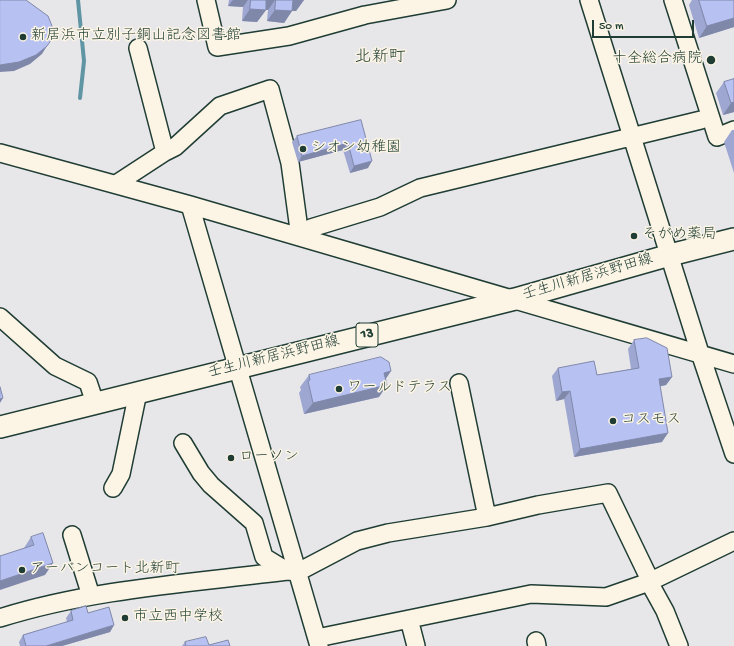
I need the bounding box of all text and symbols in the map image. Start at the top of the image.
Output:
scale bar [594,12,696,38]
text: 50 m [599,20,624,34]
place label: 新居浜市立別子銅山記念図書館 [31,28,241,46]
marker: 新居浜市立別子銅山記念図書館 [18,32,28,42]
district label: 北新町 [355,48,405,68]
place label: 十全総合病院 [612,51,702,69]
marker: 十全総合病院 [705,54,717,66]
place label: シオン幼稚園 [311,140,401,158]
marker: シオン幼稚園 [298,144,308,154]
place label: そがめ薬局 [642,227,717,245]
marker: そがめ薬局 [629,231,639,241]
street label: 壬生川新居浜野田線 [521,251,655,305]
road number: 13 [356,323,378,347]
street label: 壬生川新居浜野田線 [206,333,342,383]
place label: ワールドテラス [347,380,452,398]
marker: ワールドテラス [334,384,344,394]
place label: コスモス [621,412,681,430]
marker: コスモス [608,416,618,426]
place label: ローソン [239,449,299,467]
marker: ローソン [226,453,236,463]
place label: アーバンコート北新町 [30,561,179,579]
marker: アーバンコート北新町 [17,565,27,575]
place label: 市立西中学校 [133,609,223,627]
marker: 市立西中学校 [120,613,130,623]

